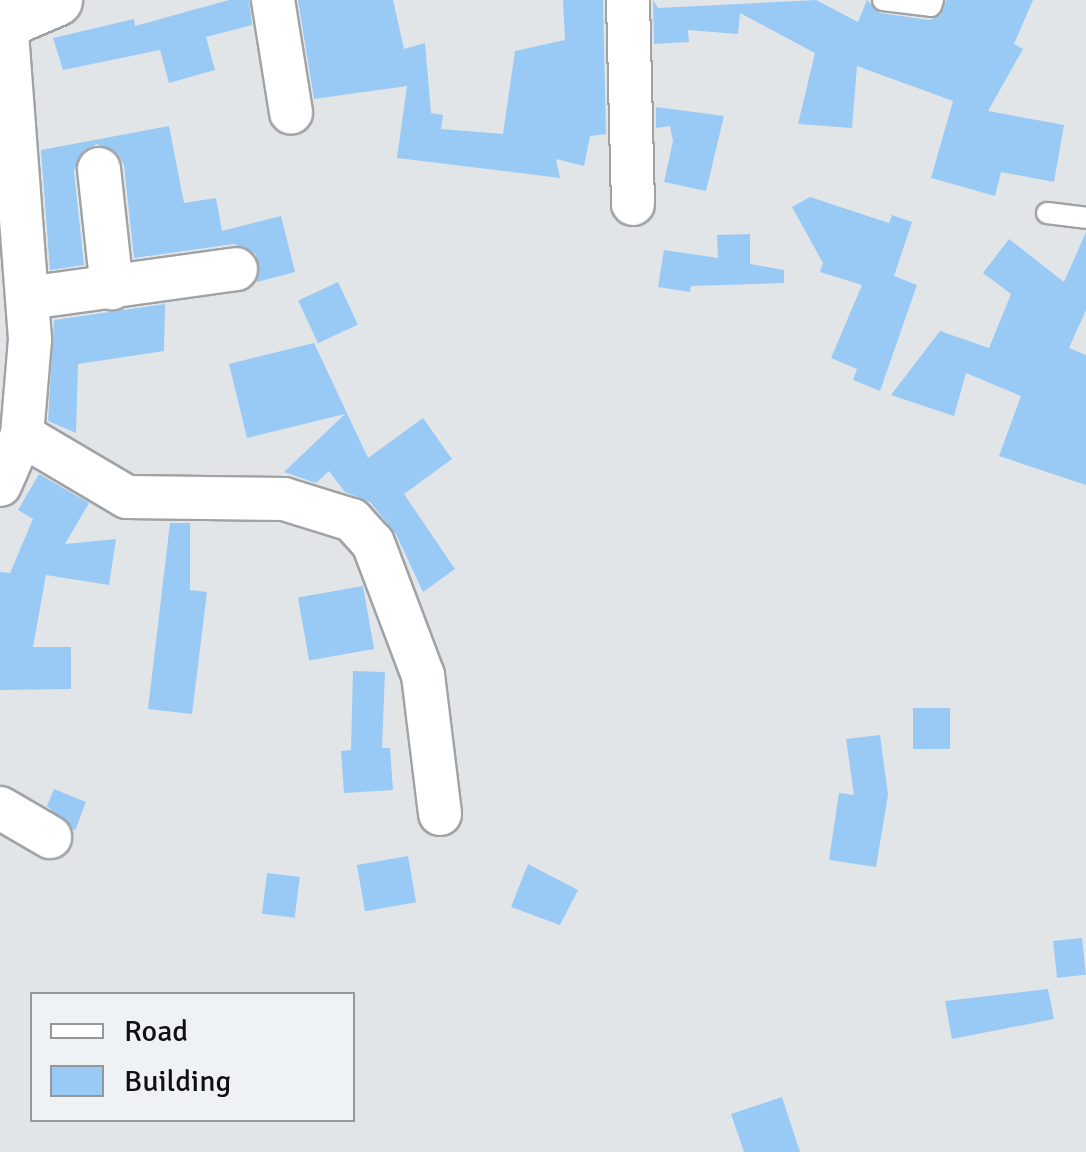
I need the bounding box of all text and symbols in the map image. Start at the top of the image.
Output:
legend [30,992,355,1122]
text: Road [124,1013,188,1050]
text: Building [124,1063,231,1100]

